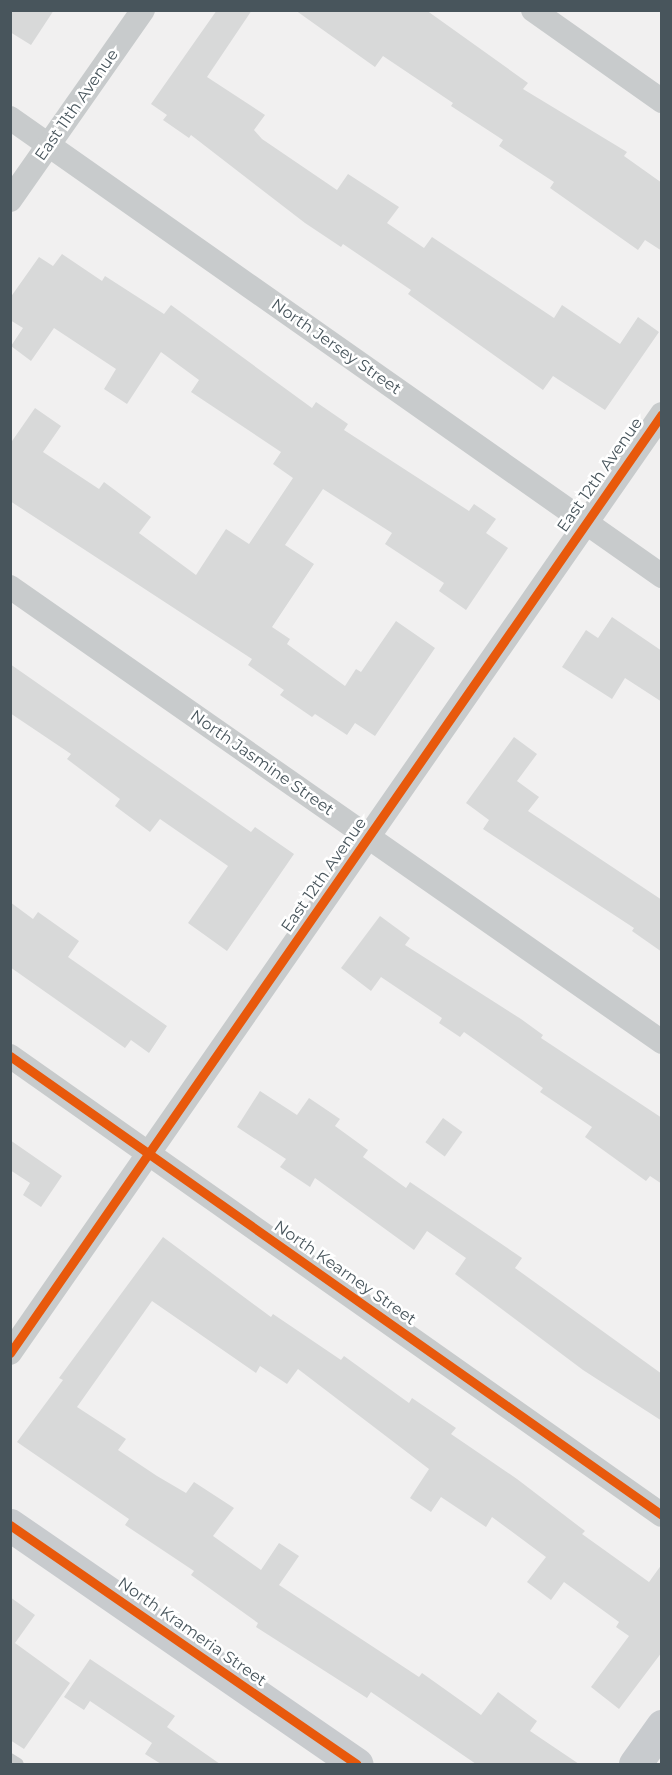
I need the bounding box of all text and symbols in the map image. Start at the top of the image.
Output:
street label: East 11th Avenue [31,45,123,165]
street label: North Jersey Street [267,295,405,399]
street label: East 12th Avenue [553,414,647,536]
street label: North Jasmine Street [187,706,337,820]
street label: East 12th Avenue [277,814,371,936]
street label: North Kearney Street [270,1217,420,1329]
street label: North Krameria Street [114,1573,270,1691]

